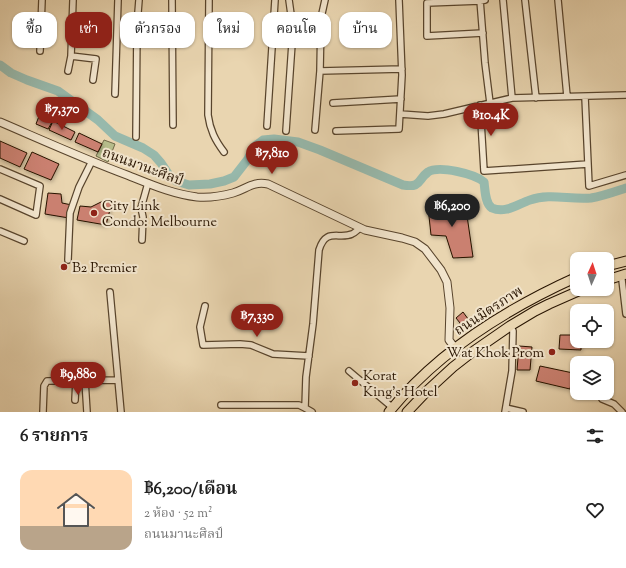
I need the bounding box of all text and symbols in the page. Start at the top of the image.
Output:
chip: ซื้อ [12,12,57,48]
chip: เช่า [65,12,112,48]
chip: ตัวกรอง [120,12,195,48]
chip: ใหม่ [203,12,254,48]
chip: คอนโด [262,12,331,48]
chip: บ้าน [339,12,392,48]
pin: ฿7,370 [29,97,95,131]
text: ฿7,370 [45,101,79,119]
pin: ฿10.4K [458,103,524,137]
text: ฿10.4K [472,107,510,125]
pin: ฿7,810 [239,141,305,175]
street label: ถนนมานะศิลป์ [99,144,186,192]
text: ฿7,810 [255,145,289,163]
pin: ฿6,200 [419,194,485,228]
place label: City Link Condo: Melbourne [102,197,217,233]
text: ฿6,200 [434,198,470,216]
marker: City Link Condo: Melbourne [89,208,99,218]
north arrow [570,252,614,296]
map controls [570,252,614,400]
place label: B2 Premier [72,259,138,279]
marker: B2 Premier [59,262,69,272]
street label: ถนนมิตรภาพ [451,282,527,341]
pin: ฿7,330 [224,304,290,338]
button: locate [570,304,614,348]
text: ฿7,330 [240,308,274,326]
place label: Wat Khok Prom [447,344,544,364]
marker: Wat Khok Prom [547,347,557,357]
button: layers [570,356,614,400]
pin: ฿9,880 [45,362,111,396]
text: ฿9,880 [60,366,96,384]
place label: Korat King's Hotel [363,367,438,403]
marker: Korat King's Hotel [350,378,360,388]
text: 6 รายการ [20,425,88,449]
icon: filters [584,425,606,447]
text: ฿6,200/เดือน [144,478,237,502]
icon: home [52,486,100,534]
icon: heart [584,499,606,521]
text: 2 ห้อง · 52 m² [144,505,212,523]
text: ถนนมานะศิลป์ [144,526,223,544]

